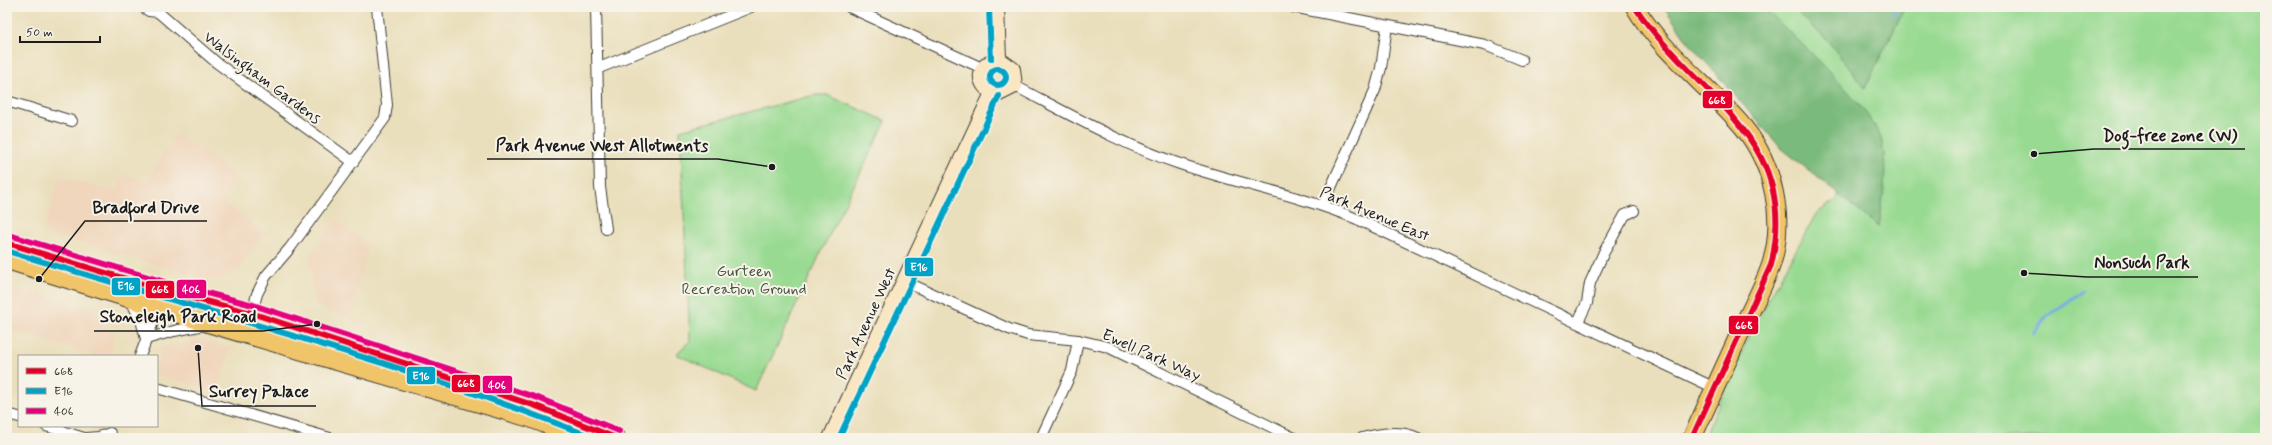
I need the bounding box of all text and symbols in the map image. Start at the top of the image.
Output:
scale bar [20,18,100,44]
text: 50 m [26,25,53,41]
street label: Walsingham Gardens [198,27,325,130]
line badge: 668 [1702,90,1733,109]
text: 668 [1708,94,1726,108]
callout: Dog-free zone (W) [2094,120,2245,149]
text: Dog-free zone (W) [2103,125,2238,150]
callout: Park Avenue West Allotments [487,130,718,159]
text: Park Avenue West Allotments [496,135,709,157]
street label: Park Avenue East [1316,182,1432,247]
callout: Bradford Drive [85,192,207,221]
text: Bradford Drive [93,197,200,222]
callout: Nonsuch Park [2087,248,2198,277]
text: Nonsuch Park [2094,252,2190,274]
line badge: E16 [904,257,934,277]
park label: Gurteen Recreation Ground [681,261,807,300]
text: E16 [910,261,928,275]
street label: Park Avenue West [831,264,901,383]
line badge: E16 [111,277,141,296]
line badge: 406 [176,279,207,299]
text: E16 [117,280,135,294]
line badge: 668 [145,280,175,299]
text: 668 [151,283,169,297]
text: 406 [182,283,200,297]
callout: Stoneleigh Park Road [94,302,263,331]
text: Stoneleigh Park Road [100,306,257,329]
line badge: 668 [1728,315,1759,335]
text: 668 [1735,319,1753,333]
street label: Ewell Park Way [1099,324,1204,387]
legend [18,355,158,427]
text: 668 [54,364,73,380]
line badge: E16 [406,366,436,385]
text: E16 [412,370,430,384]
line badge: 668 [451,374,481,393]
line badge: 406 [482,375,513,394]
callout: Surrey Palace [202,377,316,406]
text: 668 [457,377,475,391]
text: 406 [488,379,506,393]
text: Surrey Palace [209,381,309,404]
text: E16 [54,384,73,400]
text: 406 [54,404,74,420]

